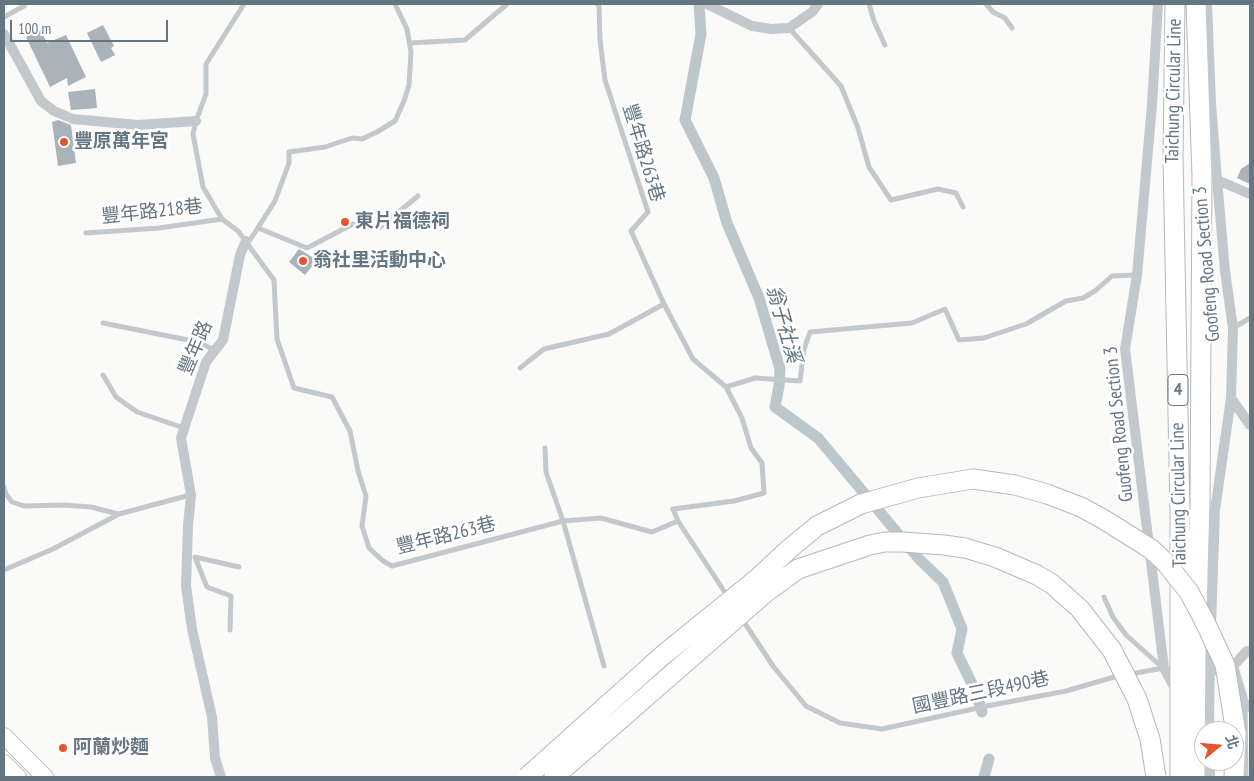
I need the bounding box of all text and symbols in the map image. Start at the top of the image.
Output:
scale bar [12,10,170,42]
street label: Taichung Circular Line [1161,18,1187,164]
text: 100 m [18,19,51,38]
street label: 豐年路263巷 [617,101,669,205]
place label: 豐原萬年宮 [74,131,169,153]
marker: 豐原萬年宮 [58,136,70,148]
street label: Goofeng Road Section 3 [1189,185,1225,343]
street label: 豐年路218巷 [100,195,204,229]
place label: 東片福德祠 [355,211,450,233]
marker: 東片福德祠 [339,216,351,228]
place label: 翁社里活動中心 [313,250,446,272]
marker: 翁社里活動中心 [297,255,309,267]
water label: 翁子社溪 [760,282,806,366]
street label: 豐年路 [174,317,218,379]
street label: Guofeng Road Section 3 [1099,345,1139,503]
road number: 4 [1168,374,1188,406]
street label: Taichung Circular Line [1166,422,1192,568]
street label: 豐年路263巷 [394,513,498,559]
street label: 國豐路三段490巷 [910,667,1052,719]
north arrow [1194,721,1244,771]
text: 北 [1222,733,1243,751]
place label: 阿蘭炒麵 [73,737,149,759]
marker: 阿蘭炒麵 [57,742,69,754]

